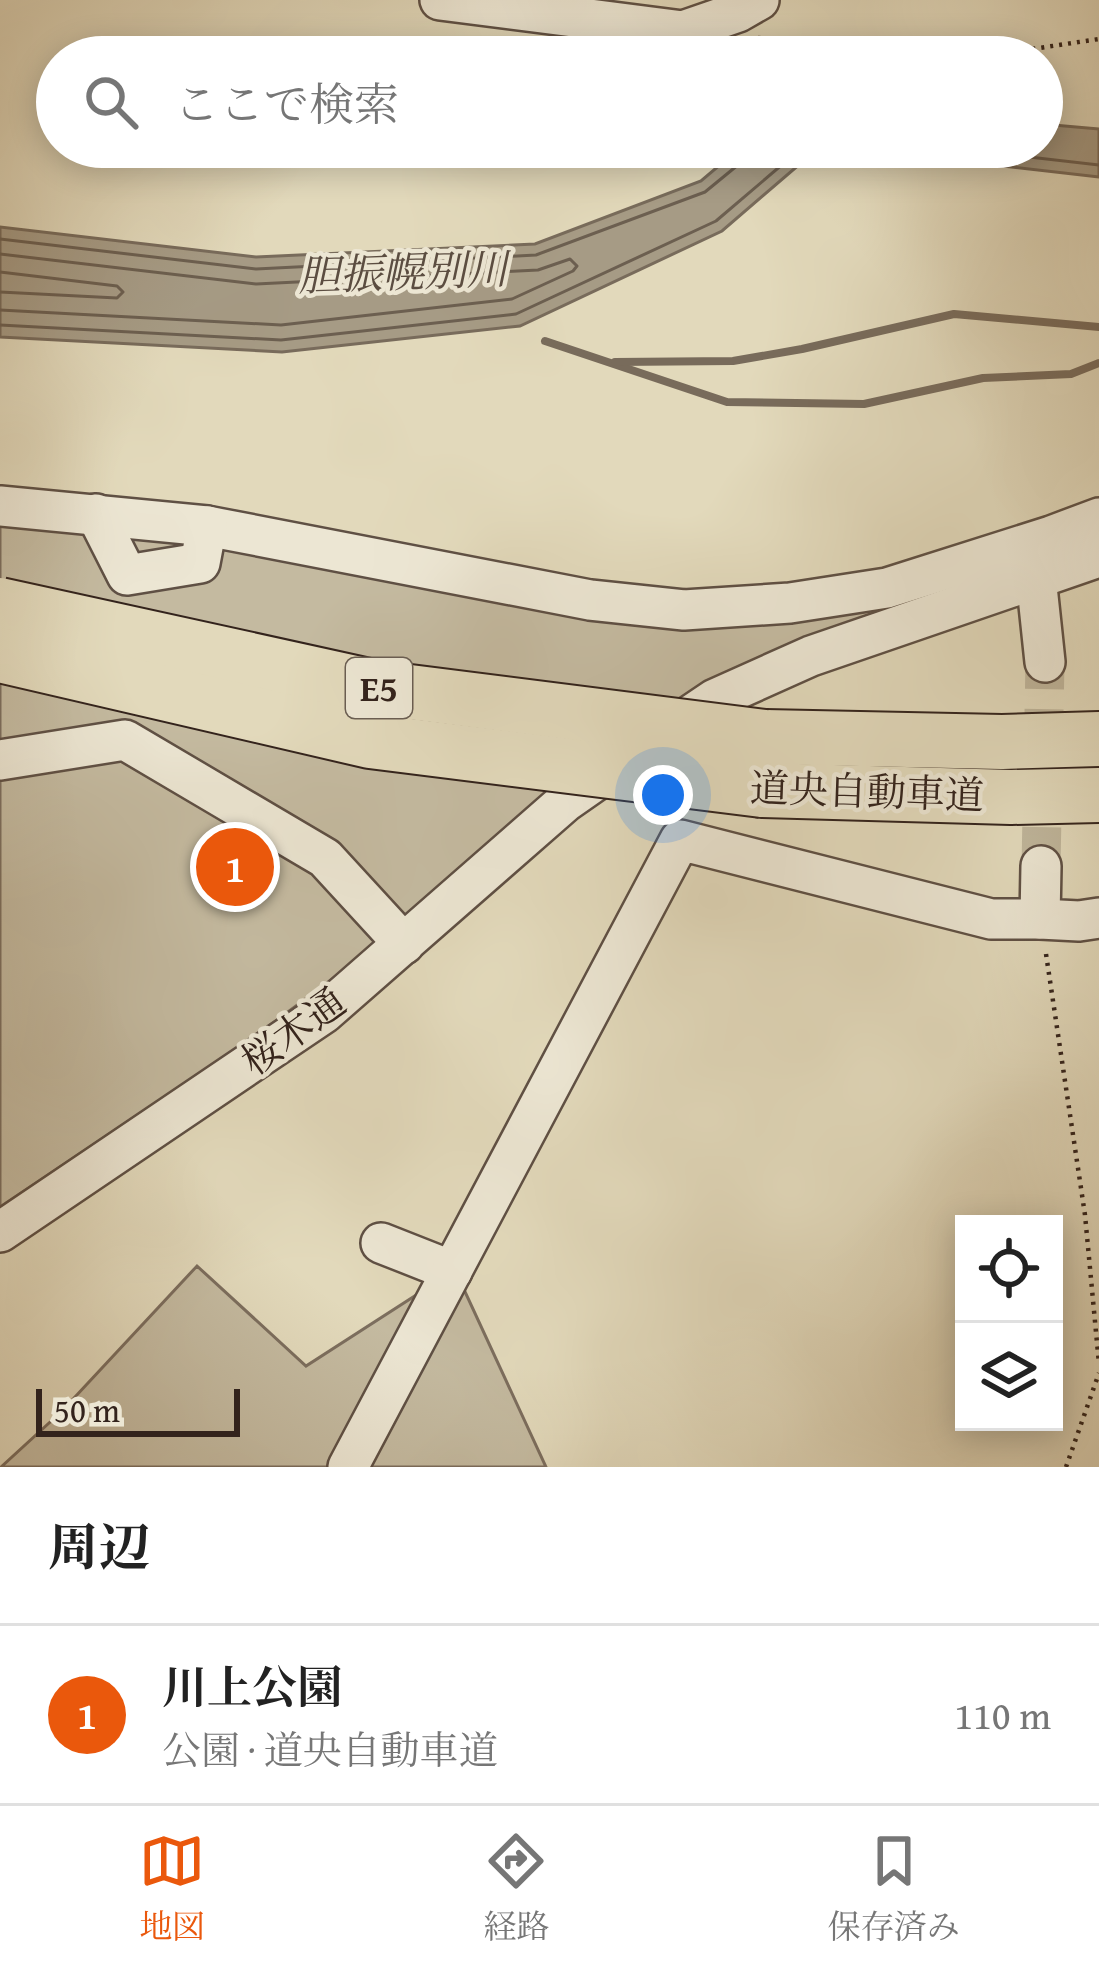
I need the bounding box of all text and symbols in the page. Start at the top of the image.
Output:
search box [36,36,1063,168]
icon: search [78,69,144,135]
text: ここで検索 [174,71,399,136]
water label: 胆振幌別川 [297,237,513,306]
road number: E5 [346,658,412,718]
street label: 道央自動車道 [749,758,985,823]
your location [633,765,693,825]
pin: 1 [196,822,274,912]
street label: 桜木通 [229,973,357,1088]
map controls [955,1215,1063,1431]
button: locate [955,1215,1063,1323]
button: layers [955,1323,1063,1431]
scale bar [36,1383,240,1436]
text: 50 m [54,1386,120,1434]
text: 周辺 [48,1509,150,1584]
text: 川上公園 [162,1654,342,1719]
text: 1 [77,1686,97,1743]
text: 110 m [954,1686,1051,1743]
text: 公園 · 道央自動車道 [162,1721,498,1778]
tab: 地図 [139,1828,205,1950]
tab: 経路 [483,1828,549,1950]
tab: 保存済み [828,1828,960,1950]

